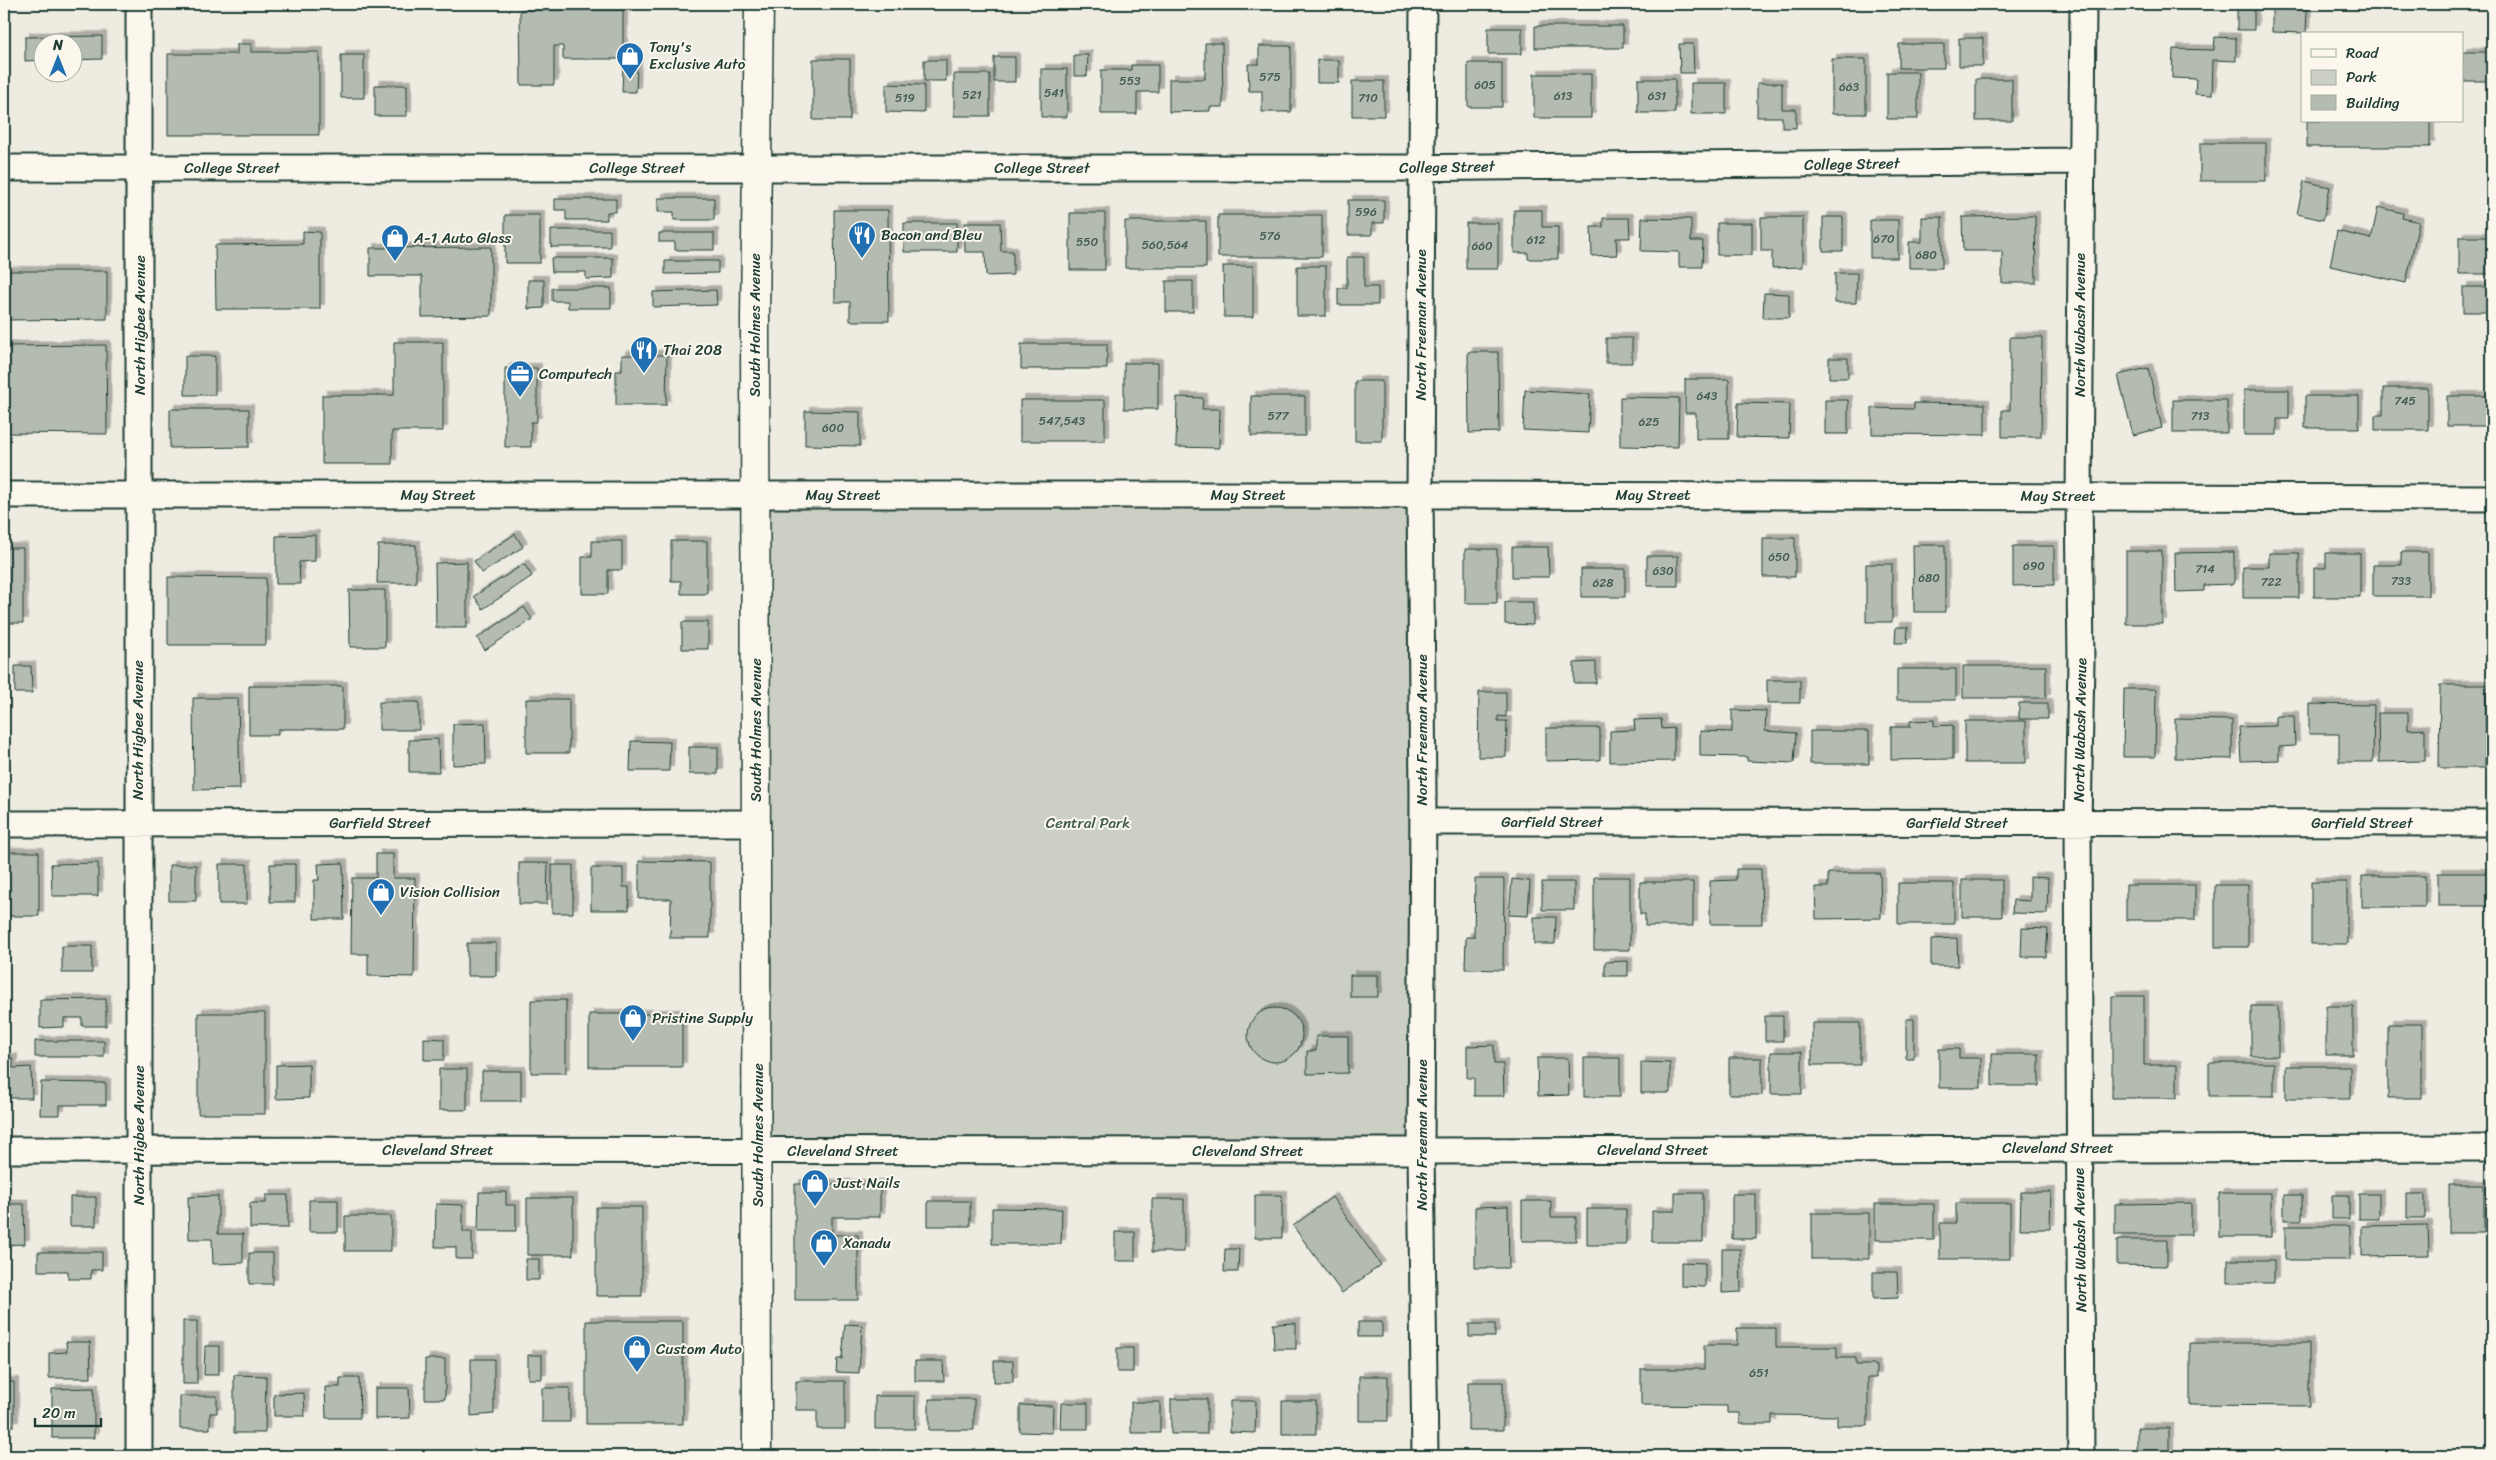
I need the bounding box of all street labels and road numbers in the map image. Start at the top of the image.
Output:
street label: College Street [1804,150,1901,178]
street label: College Street [1399,153,1496,181]
street label: College Street [184,155,281,181]
street label: College Street [589,155,686,181]
street label: College Street [994,155,1091,181]
street label: North Freeman Avenue [1408,249,1434,401]
street label: South Holmes Avenue [742,253,768,397]
street label: North Wabash Avenue [2067,253,2093,397]
street label: North Higbee Avenue [127,255,153,395]
street label: May Street [400,482,476,508]
street label: May Street [805,482,881,508]
street label: May Street [1210,482,1286,508]
street label: May Street [1615,482,1691,508]
street label: May Street [2020,483,2096,509]
street label: North Freeman Avenue [1409,654,1435,806]
street label: South Holmes Avenue [743,658,769,802]
street label: North Wabash Avenue [2066,658,2094,802]
street label: North Higbee Avenue [125,660,151,800]
street label: Garfield Street [1501,809,1604,835]
street label: Garfield Street [329,810,432,836]
street label: Garfield Street [1906,810,2009,836]
street label: Garfield Street [2311,810,2414,836]
street label: North Freeman Avenue [1409,1059,1435,1211]
street label: South Holmes Avenue [745,1063,771,1207]
street label: North Higbee Avenue [126,1065,152,1205]
street label: Cleveland Street [2002,1135,2114,1161]
street label: Cleveland Street [382,1137,494,1163]
street label: Cleveland Street [1597,1137,1709,1163]
street label: Cleveland Street [787,1138,899,1164]
street label: Cleveland Street [1192,1138,1304,1164]
street label: North Wabash Avenue [2066,1168,2094,1312]

